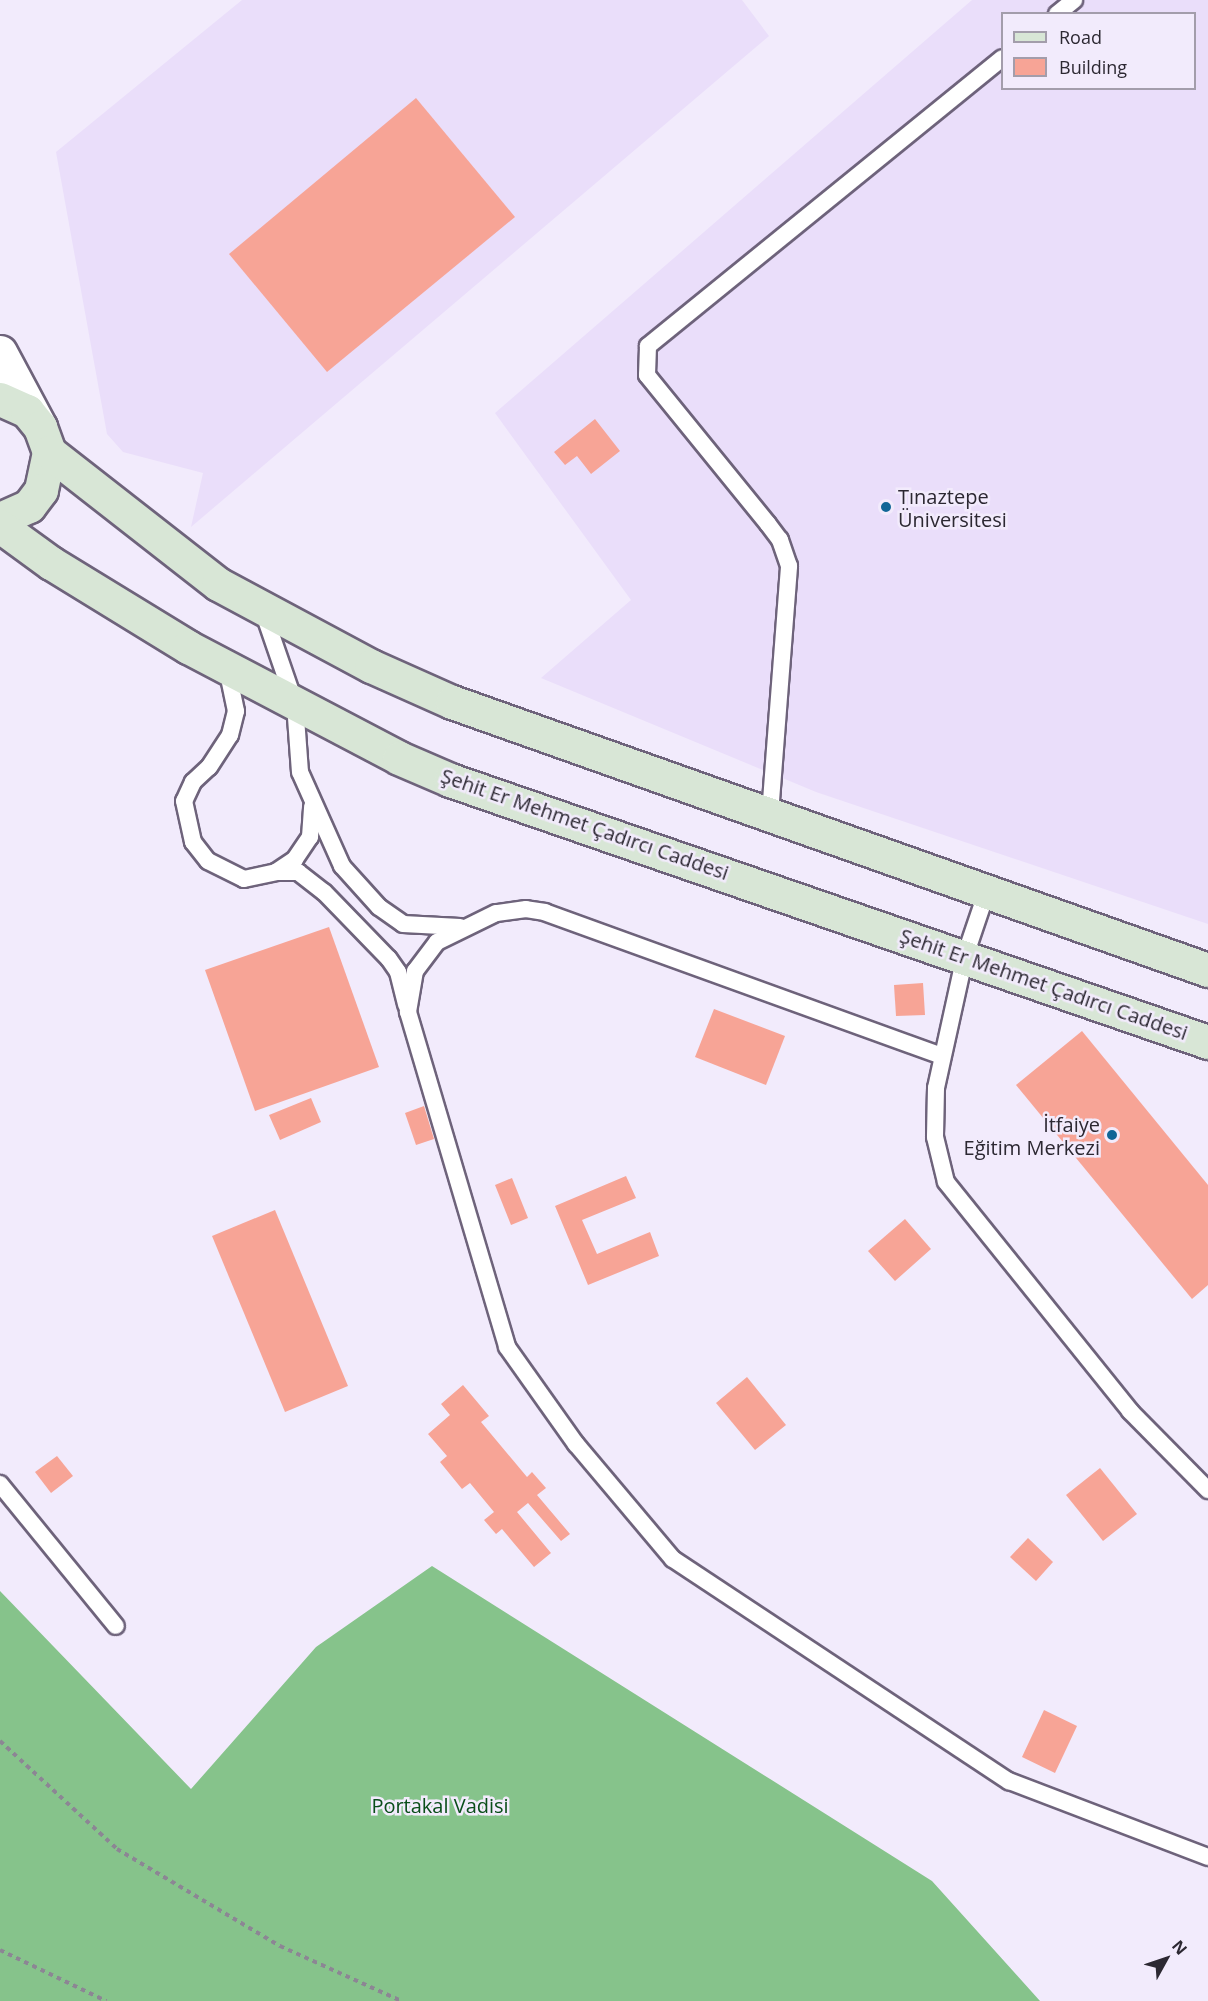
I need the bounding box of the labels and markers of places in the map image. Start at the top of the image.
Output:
place label: Tınaztepe Üniversitesi [898,484,1007,531]
marker: Tınaztepe Üniversitesi [879,500,893,514]
place label: İtfaiye Eğitim Merkezi [964,1112,1100,1159]
marker: İtfaiye Eğitim Merkezi [1105,1128,1119,1142]

